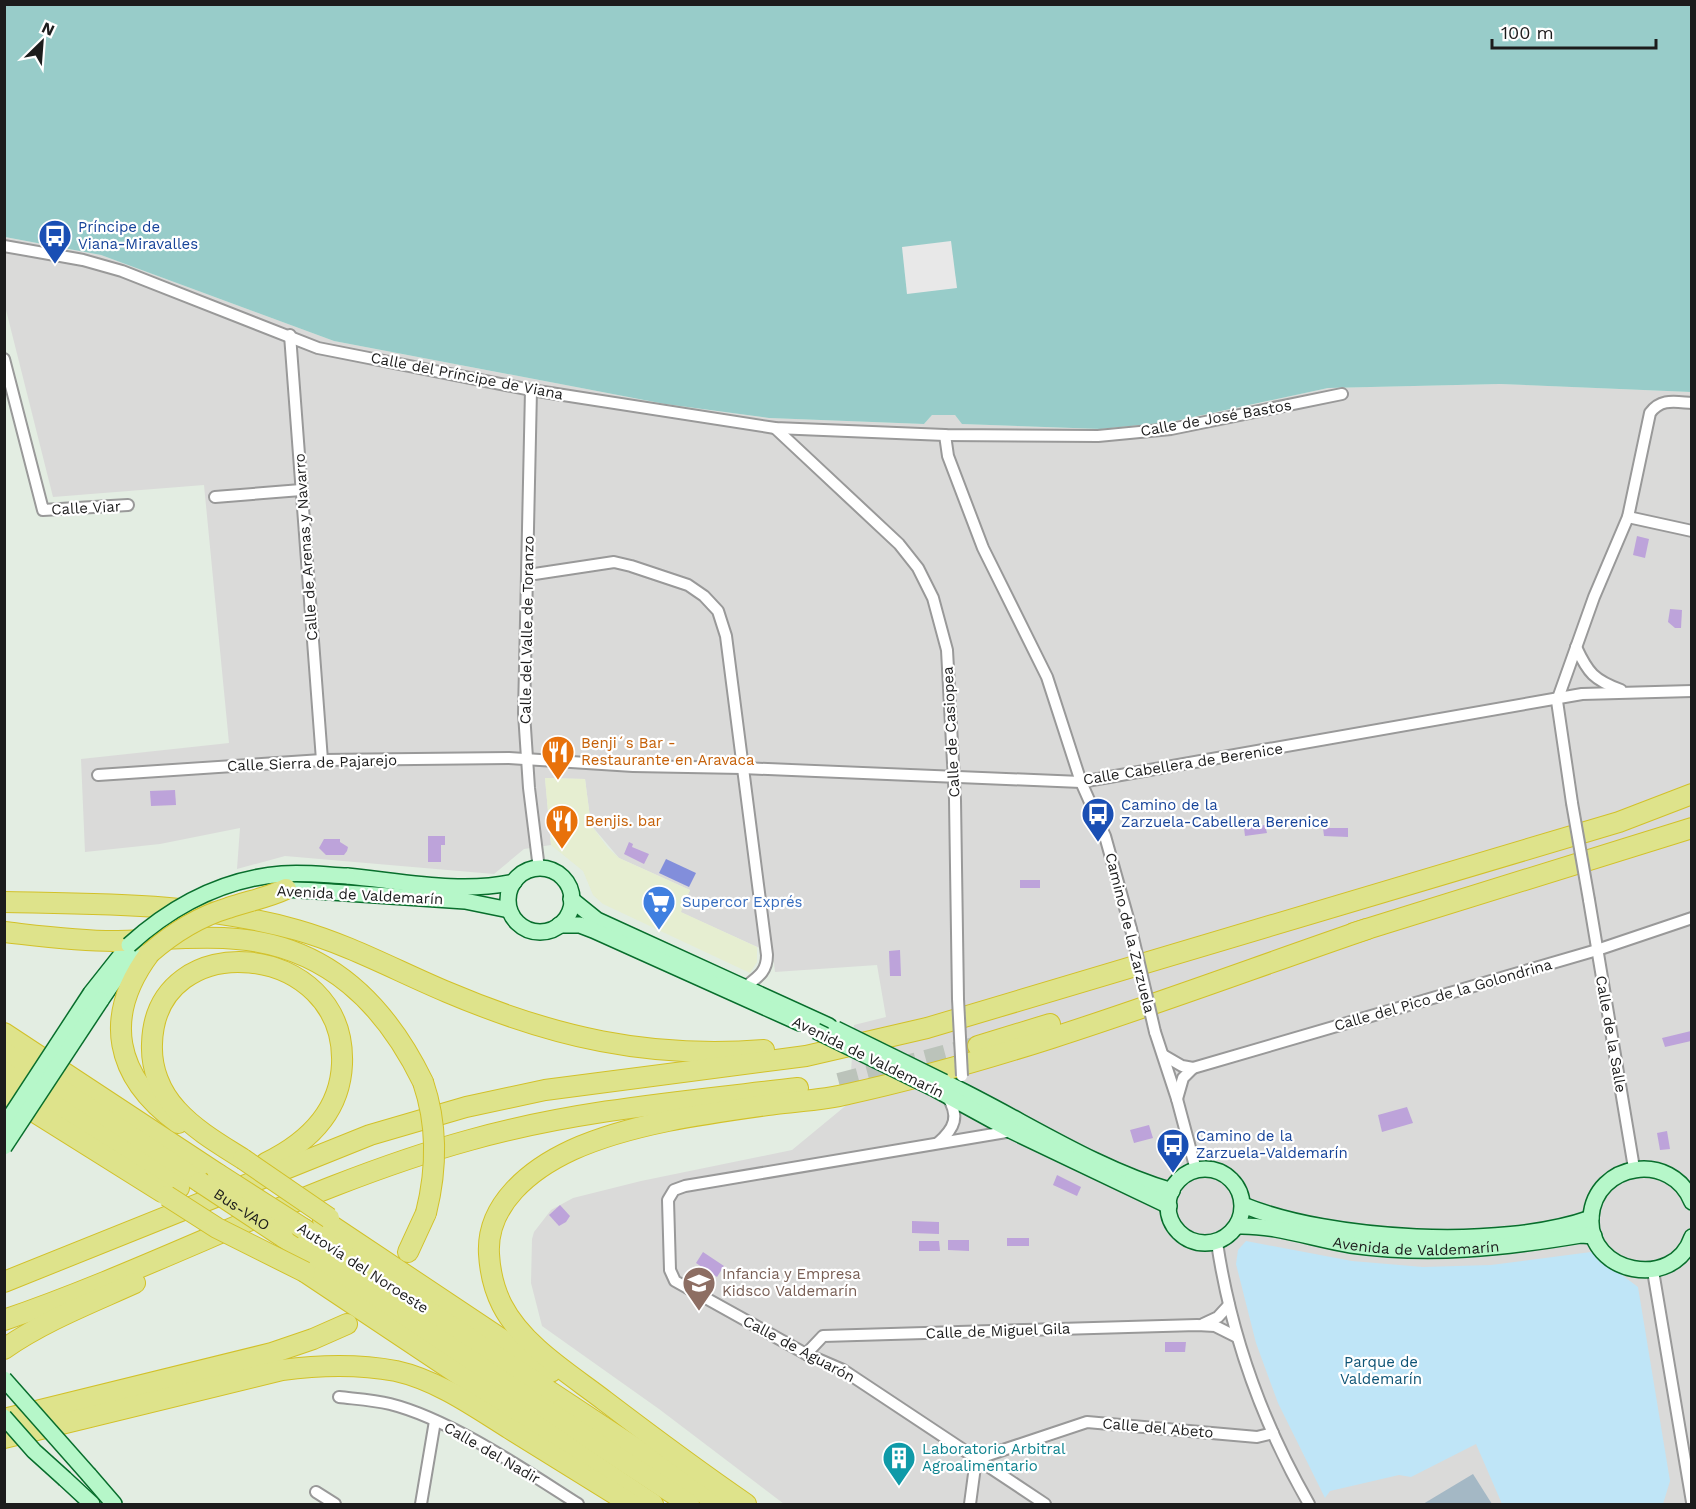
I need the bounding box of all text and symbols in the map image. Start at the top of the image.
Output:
north arrow [12,12,72,72]
scale bar [1492,12,1656,50]
text: N [39,18,58,40]
text: 100 m [1501,22,1554,43]
bus stop icon: Príncipe de Viana-Miravalles [37,218,73,265]
place label: Príncipe de Viana-Miravalles [78,218,198,253]
street label: Calle del Príncipe de Viana [369,348,565,404]
street label: Calle de José Bastos [1139,396,1293,440]
street label: Calle de Arenas y Navarro [290,453,322,641]
street label: Calle Viar [51,497,121,519]
street label: Calle del Valle de Toranzo [516,536,538,724]
street label: Calle de Casiopea [939,666,963,798]
restaurant icon: Benji´s Bar - Restaurante en Aravaca [540,734,576,781]
place label: Benji´s Bar - Restaurante en Aravaca [581,734,755,769]
street label: Calle Cabellera de Berenice [1082,739,1284,789]
street label: Calle Sierra de Pajarejo [227,751,397,775]
bus stop icon: Camino de la Zarzuela-Cabellera Berenice [1080,796,1116,843]
place label: Camino de la Zarzuela-Cabellera Berenice [1121,796,1329,831]
restaurant icon: Benjis. bar [544,803,580,850]
place label: Benjis. bar [585,812,662,830]
street label: Camino de la Zarzuela [1101,851,1159,1015]
street label: Avenida de Valdemarín [276,882,444,908]
supermarket icon: Supercor Exprés [641,884,677,931]
place label: Supercor Exprés [682,893,803,911]
street label: Calle del Pico de la Golondrina [1332,955,1554,1035]
street label: Calle de la Salle [1592,974,1630,1094]
street label: Avenida de Valdemarín [789,1012,947,1102]
bus stop icon: Camino de la Zarzuela-Valdemarín [1155,1127,1191,1174]
place label: Camino de la Zarzuela-Valdemarín [1196,1127,1348,1162]
street label: Bus-VAO [210,1185,273,1235]
street label: Autovía del Noroeste [294,1219,432,1317]
street label: Avenida de Valdemarín [1331,1233,1500,1259]
school or university icon: Infancia y Empresa Kidsco Valdemarín [681,1265,717,1312]
place label: Infancia y Empresa Kidsco Valdemarín [722,1265,861,1300]
street label: Calle de Aguarón [740,1312,858,1386]
street label: Calle de Miguel Gila [925,1319,1071,1343]
park label: Parque de Valdemarín [1340,1353,1422,1388]
street label: Calle del Abeto [1102,1414,1214,1442]
street label: Calle del Nadir [441,1418,543,1488]
building icon: Laboratorio Arbitral Agroalimentario [881,1440,917,1487]
place label: Laboratorio Arbitral Agroalimentario [922,1440,1066,1475]

